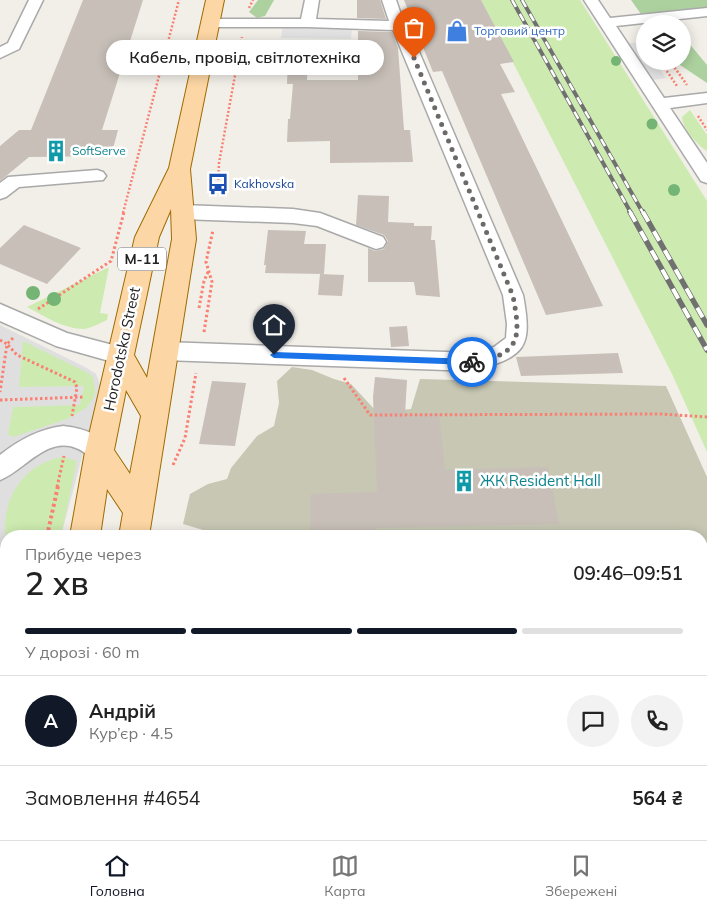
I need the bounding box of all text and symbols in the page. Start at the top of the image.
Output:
pin [393,7,435,58]
icon: bag [400,14,428,42]
map controls [636,15,691,70]
button: layers [636,15,691,70]
shop icon: Торговий центр [444,18,470,44]
place label: Торговий центр [474,23,565,38]
callout: Кабель, провід, світлотехніка [106,40,384,76]
text: Кабель, провід, світлотехніка [129,47,361,67]
building icon: SoftServe [43,138,69,164]
place label: SoftServe [72,143,126,158]
bus stop icon: Kakhovska [205,171,231,197]
place label: Kakhovska [234,176,294,191]
road number: М-11 [118,248,166,270]
street label: Horodotska Street [99,285,144,413]
pin [253,304,295,355]
icon: home [260,311,288,339]
courier [447,337,497,387]
icon: bike [458,348,486,376]
building icon: ЖК Resident Hall [451,468,477,494]
place label: ЖК Resident Hall [480,471,601,490]
text: Прибуде через [25,544,142,564]
text: 09:46–09:51 [573,561,683,585]
text: 2 хв [25,563,89,603]
text: У дорозі · 60 m [25,642,139,662]
button: chat [567,695,619,747]
button: phone [631,695,683,747]
text: Андрій [89,699,156,723]
text: А [44,709,58,733]
text: Кур’єр · 4.5 [89,723,173,743]
text: Замовлення #4654 [25,786,200,810]
text: 564 ₴ [632,786,683,810]
tab: Головна [90,852,145,900]
tab: Карта [324,852,366,900]
tab: Збережені [545,852,617,900]

